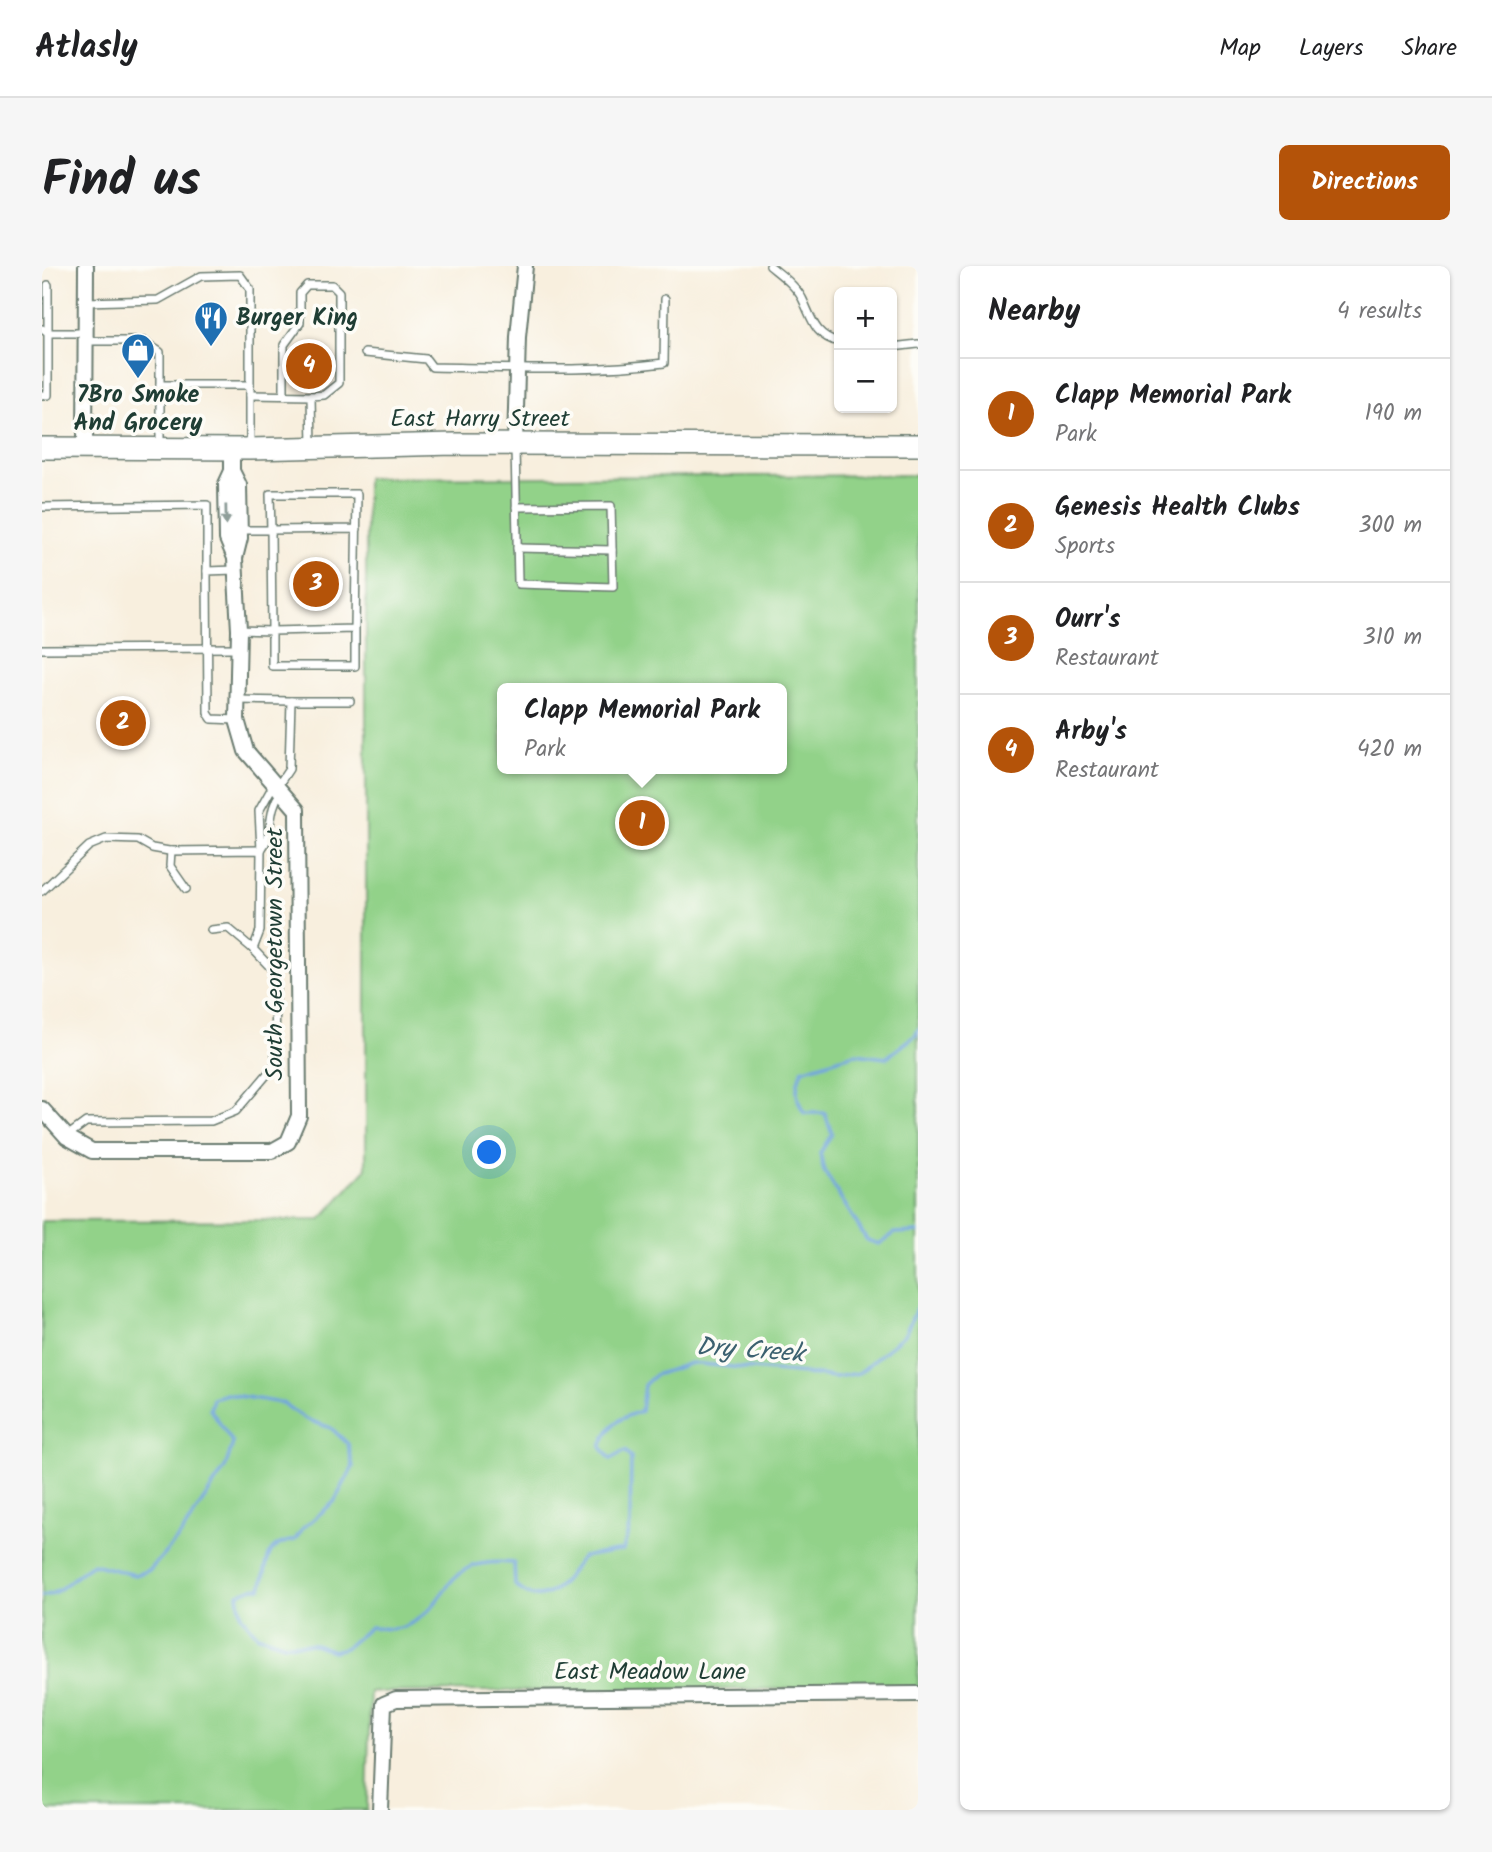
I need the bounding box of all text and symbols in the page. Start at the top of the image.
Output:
text: Atlasly [35,22,138,75]
text: Map [1219,29,1261,68]
text: Layers [1299,29,1363,68]
text: Share [1401,29,1457,68]
text: Find us [42,143,200,221]
button: Directions [1279,145,1450,220]
map controls [834,287,897,413]
button: + [834,287,897,350]
text: Nearby [988,288,1080,336]
text: 4 results [1337,294,1422,330]
restaurant icon: Burger King [192,299,230,348]
place label: Burger King [236,299,358,338]
shop icon: 7Bro Smoke And Grocery [119,331,157,380]
pin: 4 [286,340,332,392]
button: − [834,350,897,413]
text: Clapp Memorial Park [1055,375,1291,417]
place label: 7Bro Smoke And Grocery [73,376,203,443]
text: 1 [1008,396,1014,432]
text: 190 m [1365,396,1422,432]
street label: East Harry Street [390,400,570,439]
text: Park [1055,417,1097,453]
text: Genesis Health Clubs [1055,487,1300,529]
one-way arrow [220,504,232,526]
text: 2 [1004,508,1018,544]
text: 300 m [1358,508,1422,544]
text: Sports [1055,529,1115,565]
pin: 3 [293,558,339,610]
text: Ourr's [1055,599,1120,641]
text: 3 [1005,620,1017,656]
text: 310 m [1363,620,1422,656]
text: Restaurant [1055,641,1159,677]
popup [497,683,787,774]
text: Clapp Memorial Park [524,690,760,732]
pin: 2 [100,697,146,749]
text: Arby's [1055,711,1127,753]
text: Park [524,732,566,768]
text: 4 [1005,732,1017,768]
text: 420 m [1357,732,1422,768]
text: Restaurant [1055,753,1159,789]
pin: 1 [619,797,665,849]
street label: South Georgetown Street [256,827,295,1081]
your location [472,1135,506,1169]
water label: Dry Creek [695,1326,809,1376]
street label: East Meadow Lane [554,1653,746,1692]

